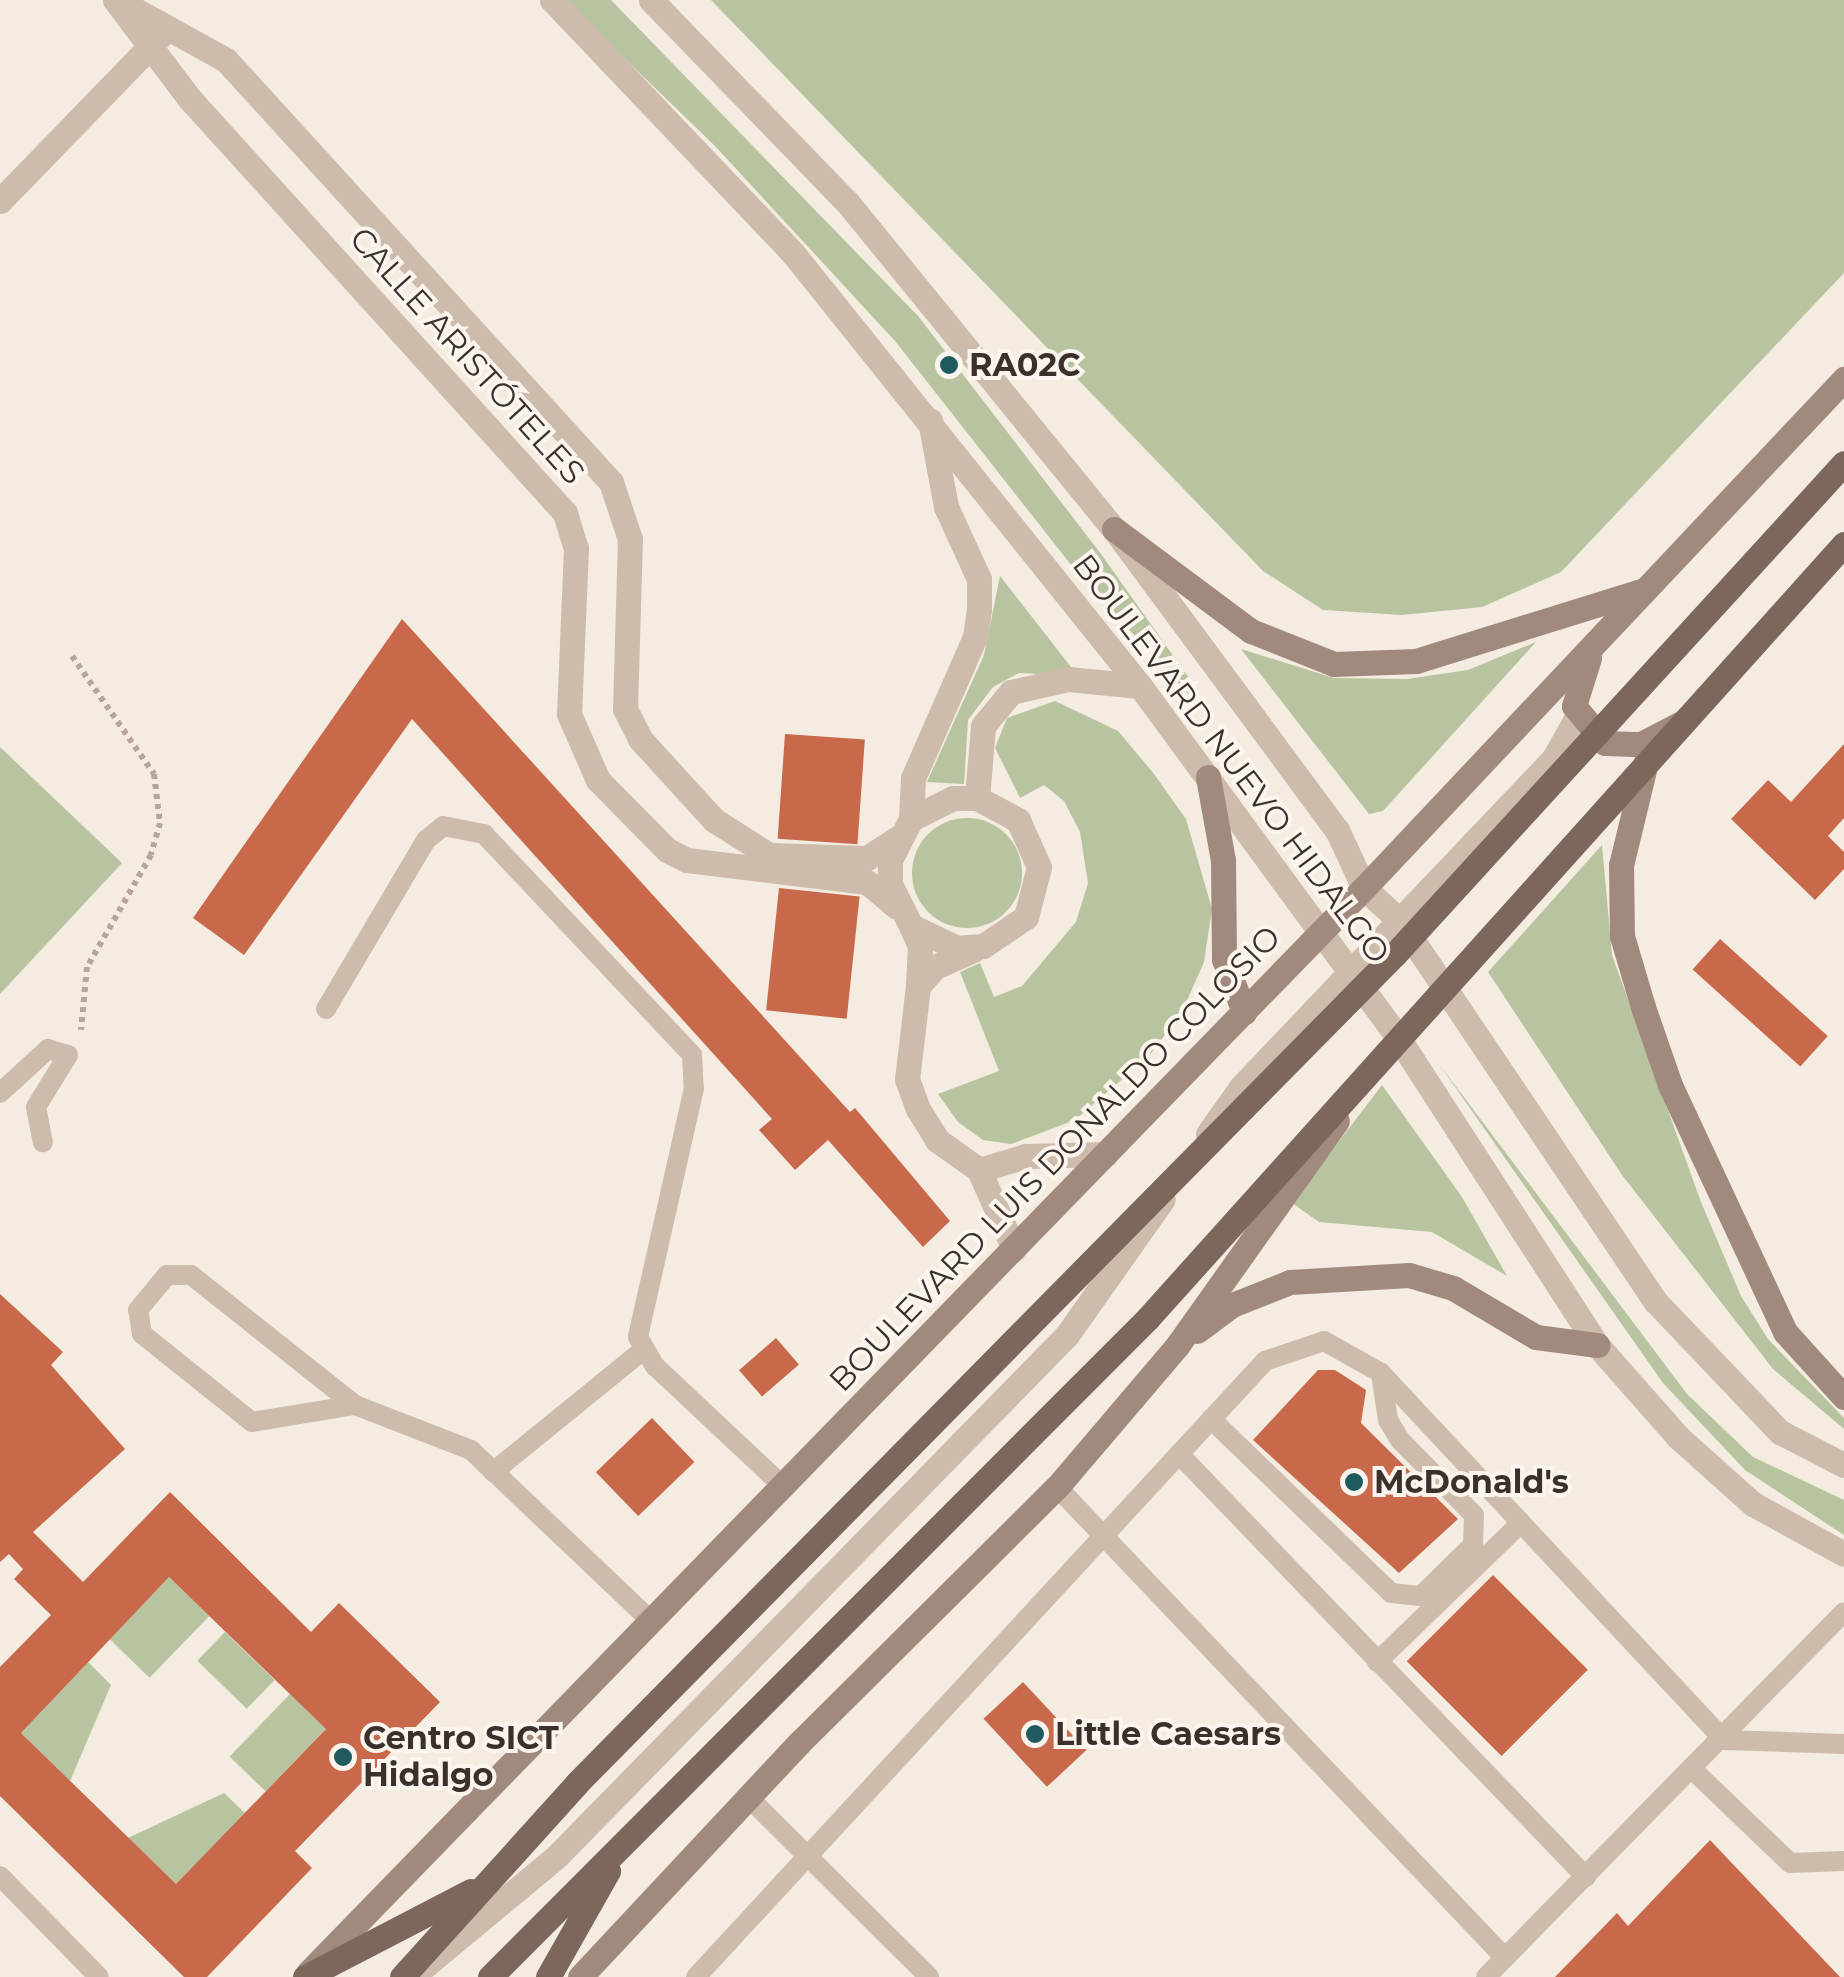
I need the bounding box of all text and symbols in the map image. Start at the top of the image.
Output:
street label: CALLE ARISTÓTELES [342,220,592,492]
place label: RA02C [969,346,1080,384]
marker: RA02C [938,354,960,376]
street label: BOULEVARD NUEVO HIDALGO [1064,547,1398,971]
street label: BOULEVARD LUIS DONALDO COLOSIO [822,918,1288,1400]
place label: McDonald's [1374,1463,1569,1501]
marker: McDonald's [1343,1471,1365,1493]
place label: Little Caesars [1055,1715,1281,1753]
place label: Centro SICT Hidalgo [363,1720,559,1795]
marker: Little Caesars [1024,1723,1046,1745]
marker: Centro SICT Hidalgo [332,1746,354,1768]

